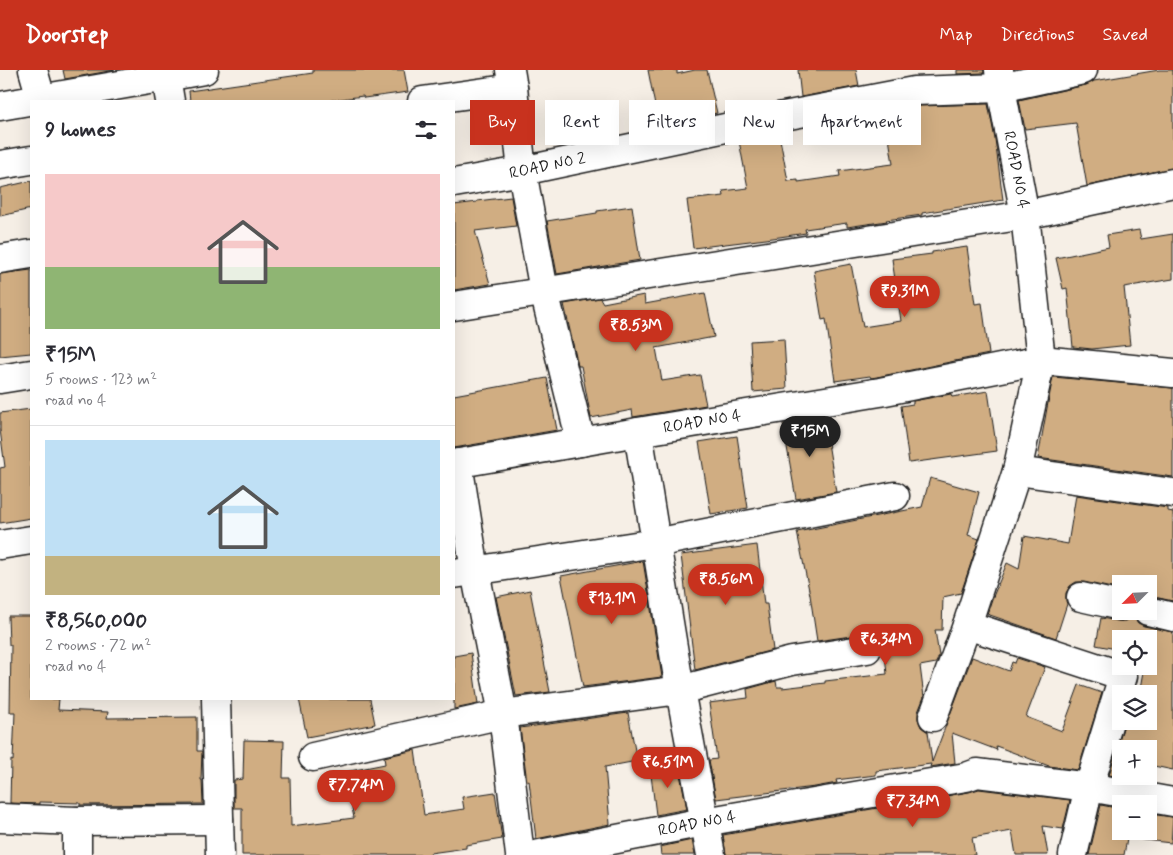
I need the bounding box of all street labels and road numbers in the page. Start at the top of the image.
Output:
street label: ROAD NO 4 [998,129,1034,211]
street label: ROAD NO 2 [508,147,588,184]
street label: ROAD NO 4 [662,405,743,438]
street label: ROAD NO 4 [656,806,738,841]

